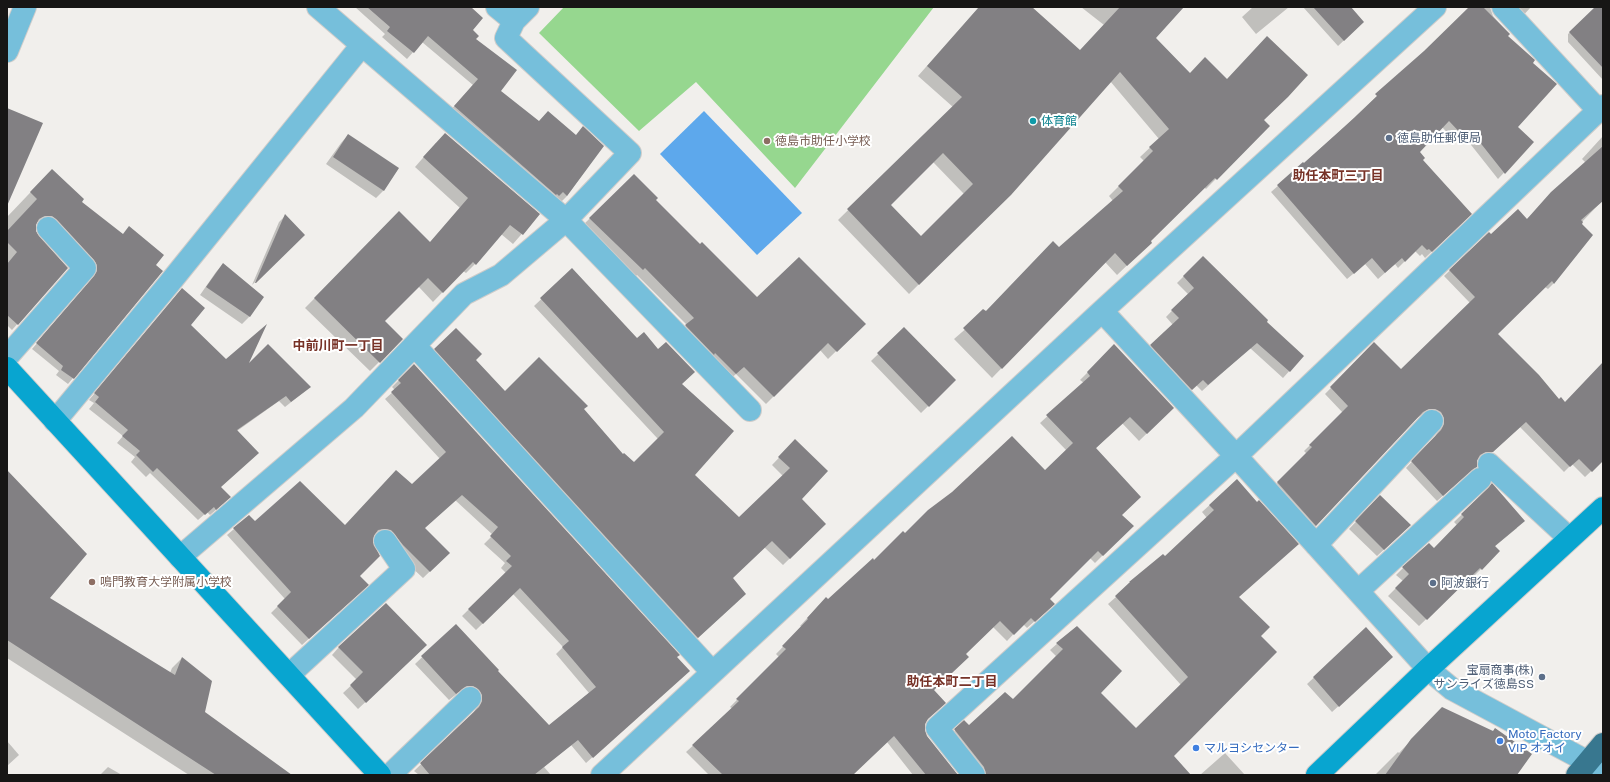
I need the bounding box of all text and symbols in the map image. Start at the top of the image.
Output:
place label: 体育館 [1041,114,1077,128]
marker: 体育館 [1028,116,1038,126]
place label: 徳島助任郵便局 [1397,131,1481,145]
marker: 徳島助任郵便局 [1384,133,1394,143]
place label: 徳島市助任小学校 [775,134,871,148]
marker: 徳島市助任小学校 [762,136,772,146]
district label: 助任本町三丁目 [1293,168,1383,184]
district label: 中前川町一丁目 [293,338,383,354]
place label: 鳴門教育大学附属小学校 [100,575,232,589]
place label: 阿波銀行 [1441,576,1489,590]
marker: 鳴門教育大学附属小学校 [87,577,97,587]
marker: 阿波銀行 [1428,578,1438,588]
place label: 宝扇商事(株) サンライズ徳島SS [1434,663,1534,691]
marker: 宝扇商事(株) サンライズ徳島SS [1537,672,1547,682]
district label: 助任本町二丁目 [907,674,997,690]
place label: Moto Factory VIP オオイ [1508,727,1582,755]
marker: Moto Factory VIP オオイ [1495,736,1505,746]
place label: マルヨシセンター [1204,741,1300,755]
marker: マルヨシセンター [1191,743,1201,753]

